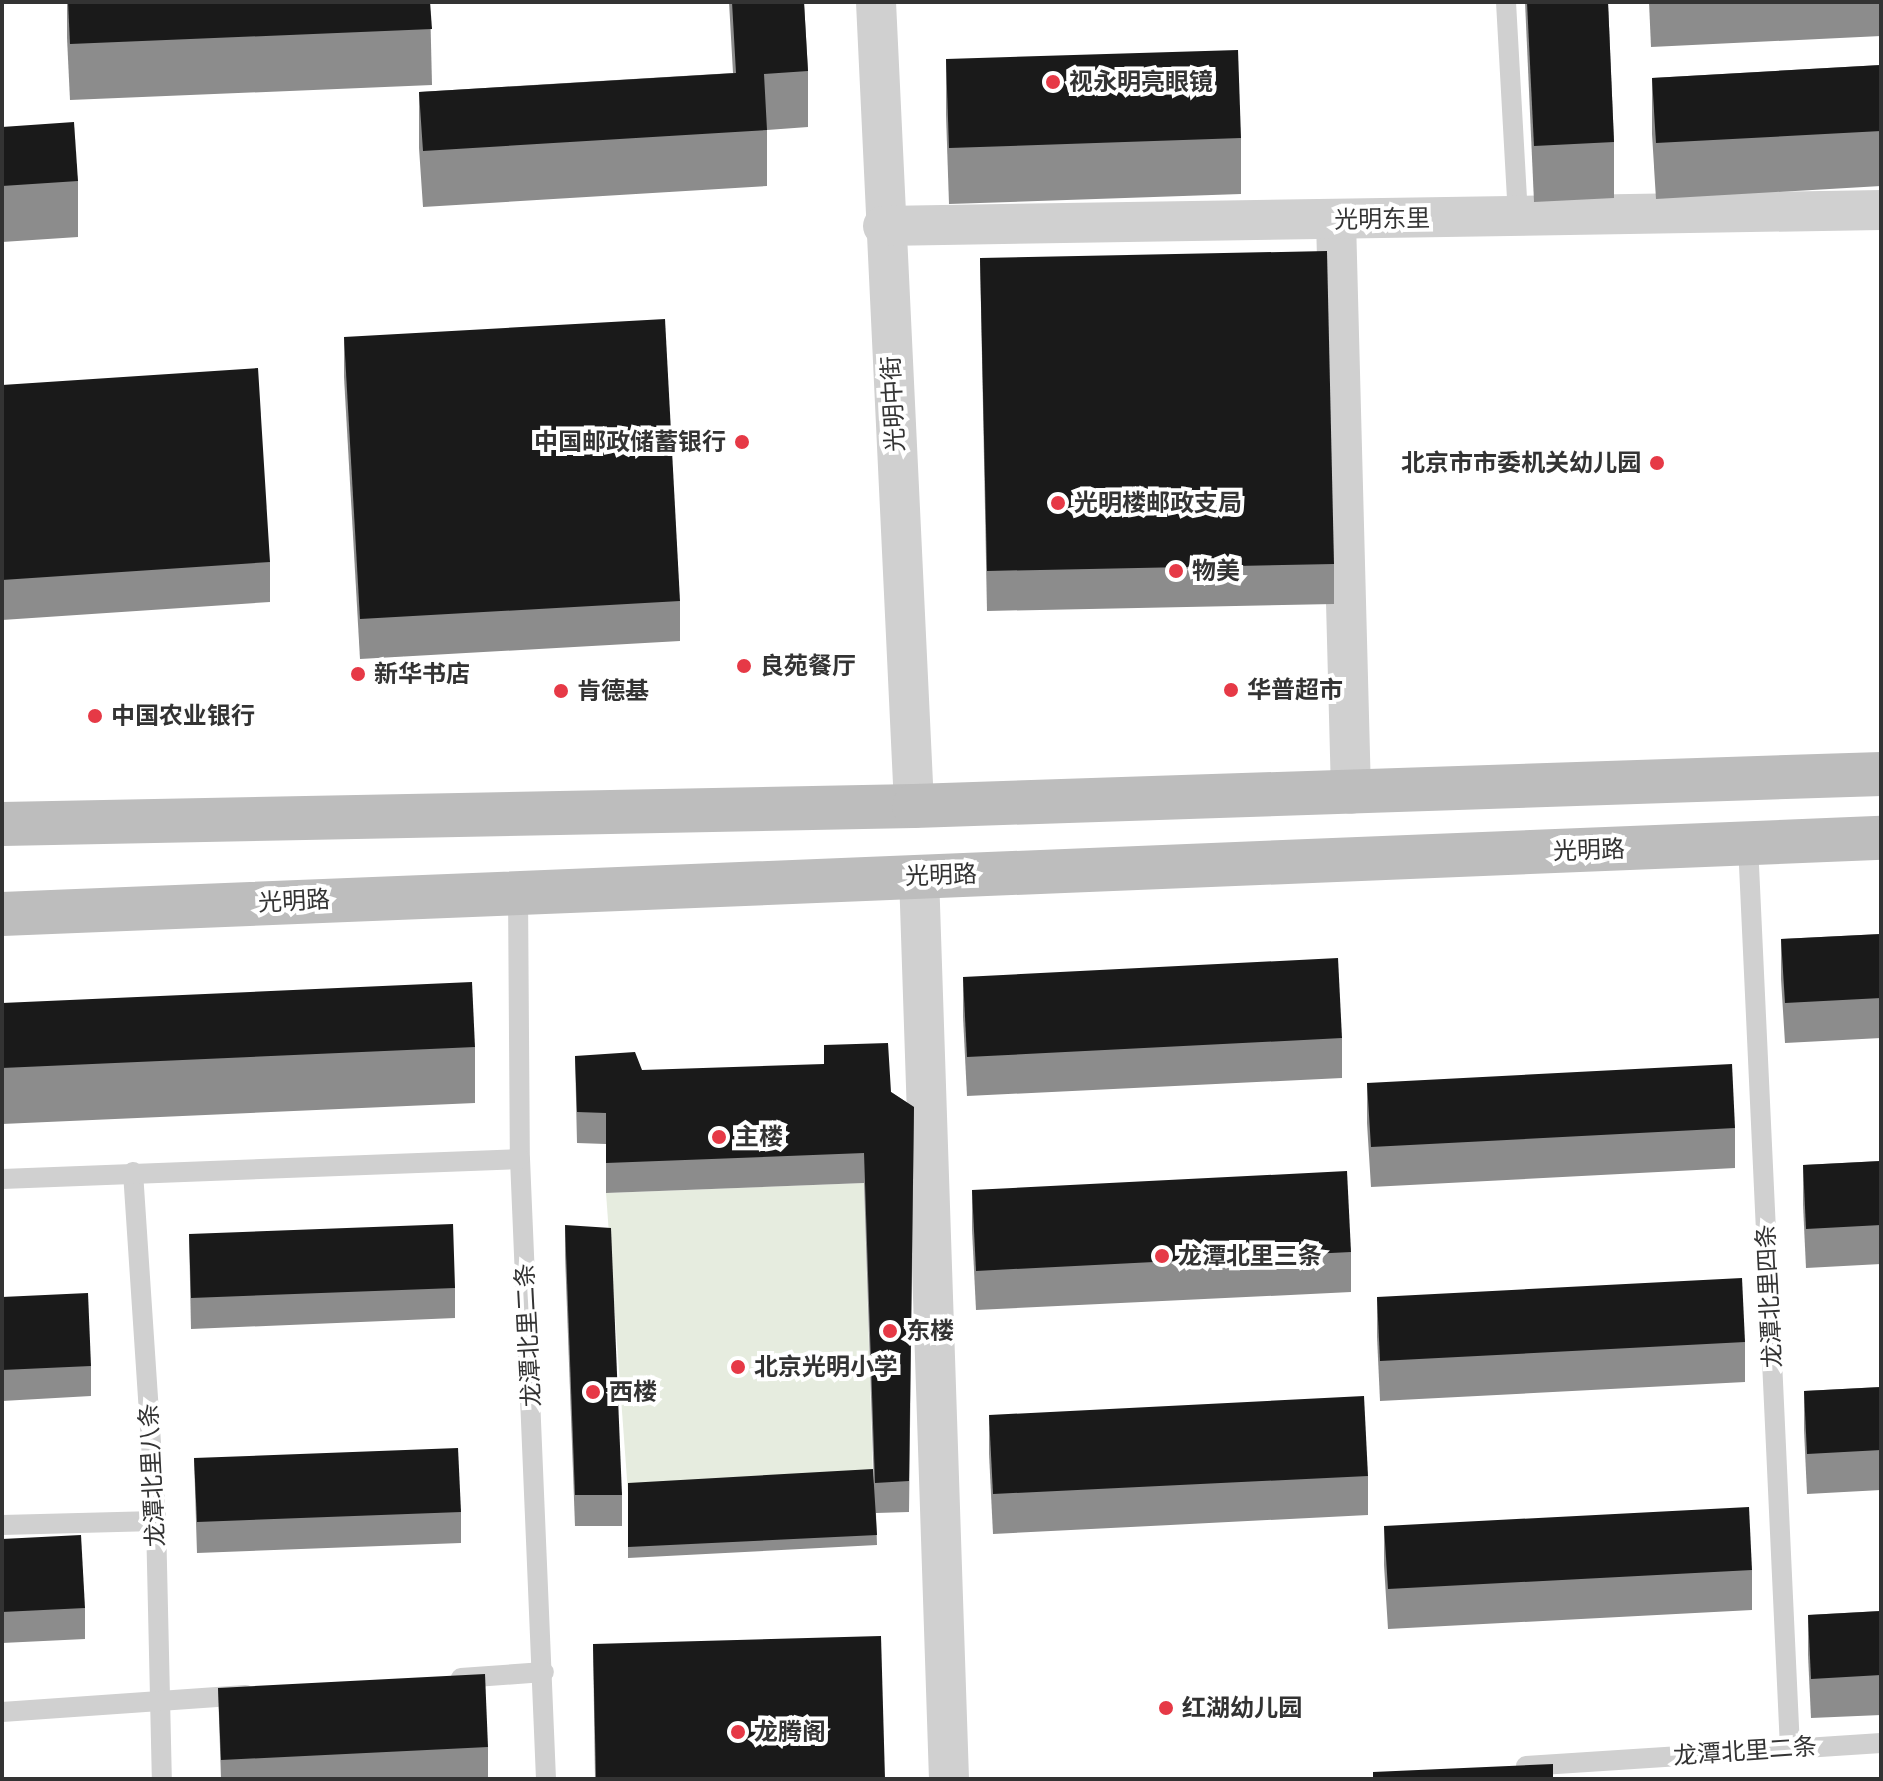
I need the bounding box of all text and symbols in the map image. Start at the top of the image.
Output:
place label: 视永明亮眼镜 [1069,68,1213,96]
marker: 视永明亮眼镜 [1044,73,1062,91]
street label: 光明东里 [1334,204,1430,234]
street label: 光明中街 [876,355,910,453]
place label: 中国邮政储蓄银行 [534,428,726,456]
marker: 中国邮政储蓄银行 [733,433,751,451]
place label: 北京市市委机关幼儿园 [1401,449,1641,477]
marker: 北京市市委机关幼儿园 [1648,454,1666,472]
place label: 光明楼邮政支局 [1074,489,1242,517]
marker: 光明楼邮政支局 [1049,494,1067,512]
place label: 物美 [1192,557,1240,585]
marker: 物美 [1167,562,1185,580]
place label: 良苑餐厅 [760,652,856,680]
marker: 良苑餐厅 [735,657,753,675]
place label: 新华书店 [374,660,470,688]
marker: 新华书店 [349,665,367,683]
place label: 华普超市 [1247,676,1343,704]
place label: 肯德基 [577,677,649,705]
marker: 华普超市 [1222,681,1240,699]
marker: 肯德基 [552,682,570,700]
place label: 中国农业银行 [111,702,255,730]
marker: 中国农业银行 [86,707,104,725]
street label: 光明路 [1553,834,1625,866]
street label: 光明路 [905,859,977,891]
street label: 光明路 [257,885,331,917]
place label: 主楼 [735,1123,783,1151]
marker: 主楼 [710,1128,728,1146]
street label: 龙潭北里四条 [1751,1223,1787,1369]
place label: 龙潭北里三条 [1178,1242,1322,1270]
marker: 龙潭北里三条 [1153,1247,1171,1265]
street label: 龙潭北里二条 [510,1262,546,1408]
place label: 东楼 [906,1317,954,1345]
marker: 东楼 [881,1322,899,1340]
place label: 北京光明小学 [754,1353,898,1381]
marker: 北京光明小学 [729,1358,747,1376]
place label: 西楼 [609,1378,657,1406]
marker: 西楼 [584,1383,602,1401]
street label: 龙潭北里八条 [134,1402,170,1548]
place label: 红湖幼儿园 [1182,1694,1302,1722]
marker: 红湖幼儿园 [1157,1699,1175,1717]
place label: 龙腾阁 [754,1718,826,1746]
marker: 龙腾阁 [729,1723,747,1741]
street label: 龙潭北里二条 [1672,1732,1818,1770]

